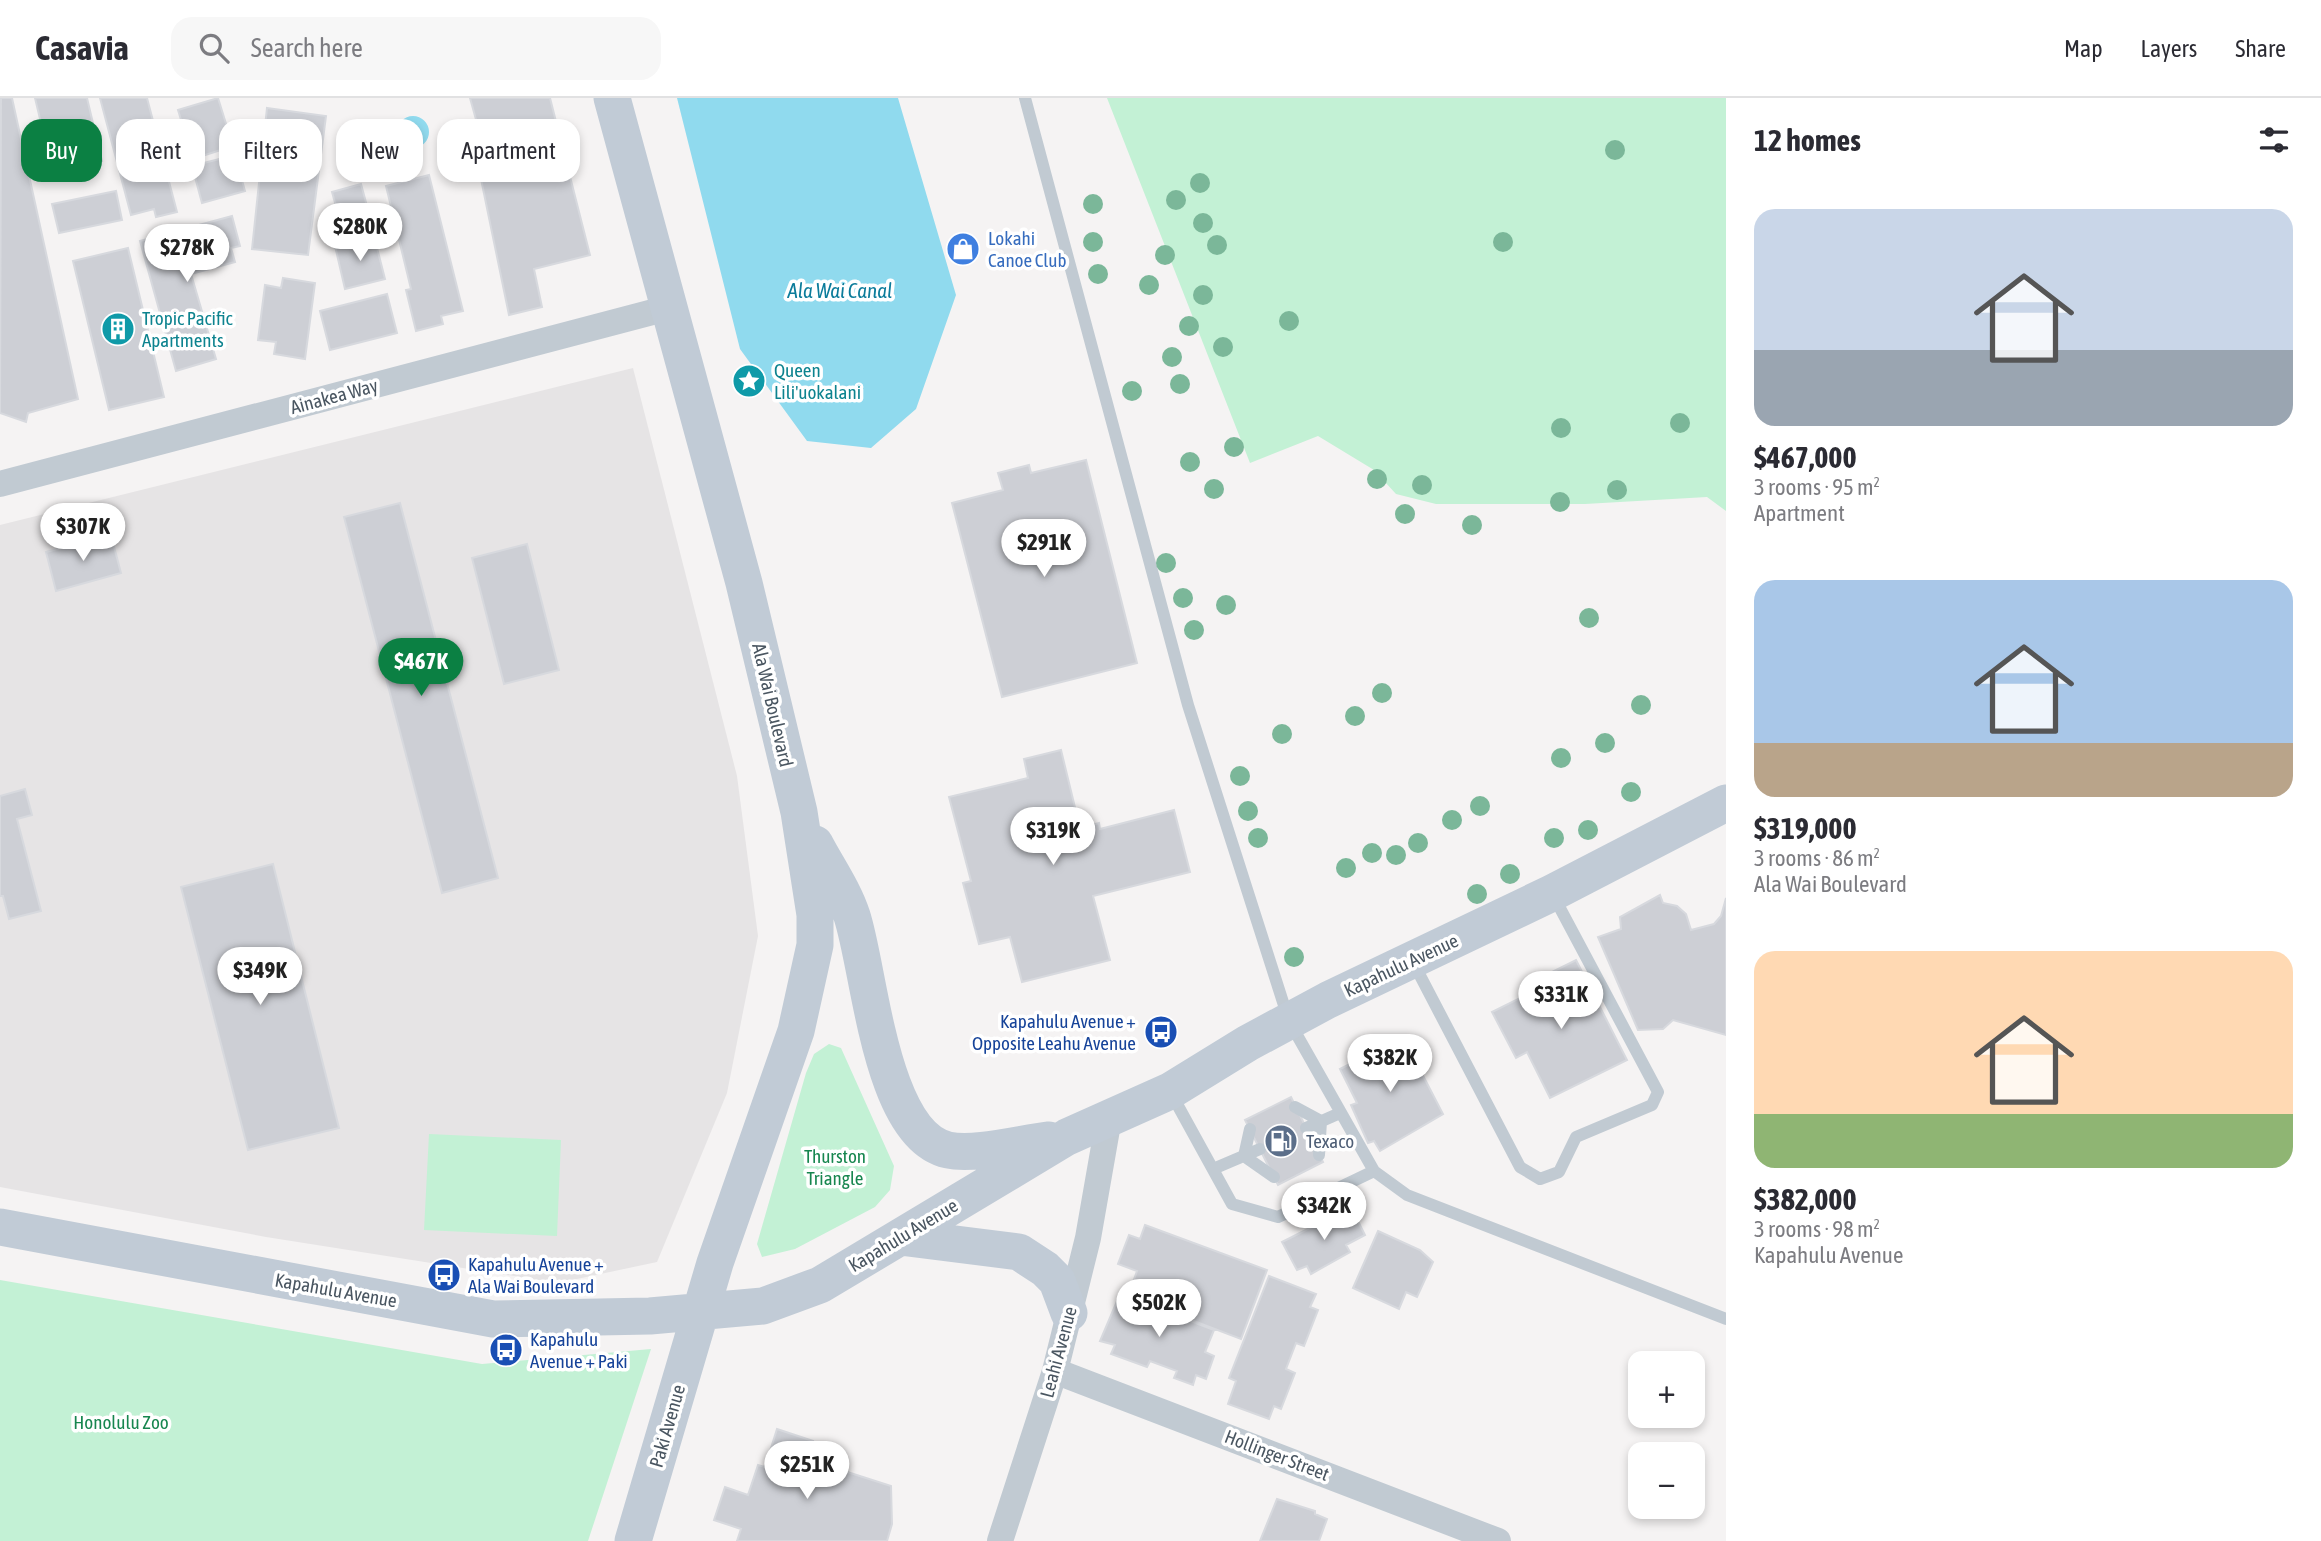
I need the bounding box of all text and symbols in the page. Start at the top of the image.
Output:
search box [171,17,661,80]
text: Casavia [35,29,129,67]
icon: search [195,29,233,67]
text: Search here [251,33,363,63]
text: Map [2064,35,2103,62]
text: Layers [2141,35,2197,62]
text: Share [2235,35,2286,62]
chip: Buy [21,119,102,182]
chip: Rent [116,119,205,182]
chip: Filters [219,119,322,182]
chip: New [336,119,423,182]
chip: Apartment [437,119,580,182]
icon: filters [2255,121,2293,159]
text: 12 homes [1754,123,1861,157]
pin: $280K [311,204,409,263]
text: $280K [333,213,387,239]
pin: $278K [138,225,236,284]
place label: Lokahi Canoe Club [988,227,1067,271]
shop icon: Lokahi Canoe Club [944,230,982,268]
text: $278K [160,234,214,260]
icon: home [1961,255,2087,381]
water label: Ala Wai Canal [787,278,892,302]
place label: Tropic Pacific Apartments [142,307,234,351]
building icon: Tropic Pacific Apartments [99,310,137,348]
place label: Queen Lili'uokalani [774,359,861,403]
place icon: Queen Lili'uokalani [730,362,768,400]
street label: Ainakea Way [288,374,380,418]
text: $467,000 [1754,440,1857,474]
text: 3 rooms · 95 m² [1754,474,1880,500]
text: Apartment [1754,500,1845,526]
pin: $307K [34,504,132,563]
text: $307K [56,513,110,539]
pin: $291K [995,519,1093,579]
text: $291K [1017,529,1071,555]
icon: home [1961,626,2087,752]
pin: $467K [372,638,470,698]
street label: Ala Wai Boulevard [748,641,798,769]
text: $467K [394,648,448,674]
pin: $319K [1004,808,1102,867]
text: $319,000 [1754,811,1857,845]
text: $319K [1026,817,1080,843]
text: 3 rooms · 86 m² [1754,845,1880,871]
text: Ala Wai Boulevard [1754,871,1907,897]
street label: Kapahulu Avenue [1340,929,1462,1001]
pin: $349K [211,948,309,1007]
text: $349K [233,957,287,983]
pin: $331K [1512,972,1610,1031]
text: $331K [1534,981,1588,1007]
icon: home [1961,997,2087,1123]
place label: Kapahulu Avenue + Opposite Leahu Avenue [972,1010,1136,1054]
bus stop icon: Kapahulu Avenue + Opposite Leahu Avenue [1142,1013,1180,1051]
pin: $382K [1341,1034,1439,1094]
text: $382K [1363,1044,1417,1070]
fuel station icon: Texaco [1262,1122,1300,1160]
place label: Texaco [1306,1130,1354,1152]
park label: Thurston Triangle [804,1145,866,1189]
pin: $342K [1275,1182,1373,1242]
text: $382,000 [1754,1182,1857,1216]
text: $342K [1297,1192,1351,1218]
street label: Kapahulu Avenue [844,1194,962,1276]
text: 3 rooms · 98 m² [1754,1216,1880,1242]
text: Kapahulu Avenue [1754,1242,1903,1268]
place label: Kapahulu Avenue + Ala Wai Boulevard [468,1253,604,1297]
bus stop icon: Kapahulu Avenue + Ala Wai Boulevard [425,1256,463,1294]
street label: Kapahulu Avenue [273,1268,399,1312]
pin: $502K [1110,1280,1208,1339]
text: $502K [1132,1289,1186,1315]
street label: Leahi Avenue [1035,1304,1081,1400]
place label: Kapahulu Avenue + Paki [530,1328,628,1372]
bus stop icon: Kapahulu Avenue + Paki [487,1331,525,1369]
map controls [1628,1351,1705,1519]
button: + [1628,1351,1705,1428]
street label: Paki Avenue [645,1382,689,1470]
park label: Honolulu Zoo [73,1411,169,1433]
street label: Hollinger Street [1222,1425,1332,1485]
pin: $251K [758,1442,856,1501]
button: − [1628,1442,1705,1519]
text: $251K [780,1451,834,1477]

